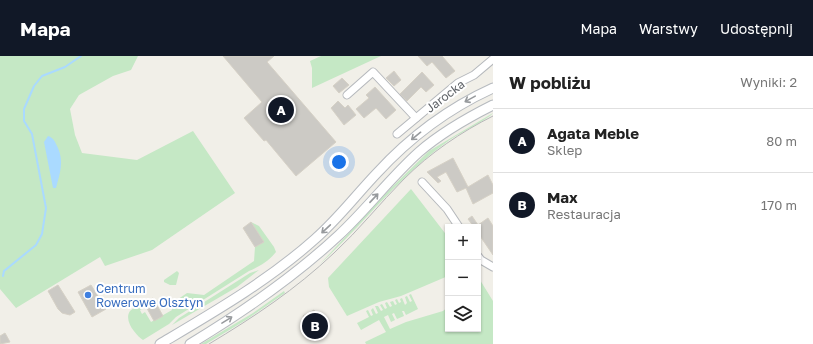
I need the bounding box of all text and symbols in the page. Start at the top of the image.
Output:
text: Mapa [20,17,71,40]
text: Mapa [581,20,617,37]
text: Warstwy [639,20,698,37]
text: Udostępnij [720,20,793,37]
text: W pobliżu [509,72,591,93]
text: Wyniki: 2 [740,74,797,90]
street label: Jarocka [422,76,468,116]
pin: A [268,95,294,125]
one-way arrow [464,96,476,103]
text: Agata Meble [547,124,639,142]
one-way arrow [411,131,422,140]
text: A [517,133,527,149]
text: 80 m [766,133,797,149]
text: Sklep [547,142,582,158]
your location [329,152,349,172]
text: Max [547,188,578,206]
one-way arrow [370,193,379,203]
text: B [517,197,527,213]
text: 170 m [761,197,797,213]
text: Restauracja [547,206,621,222]
one-way arrow [321,224,331,234]
map controls [445,224,481,332]
button: + [445,224,481,260]
button: − [445,260,481,296]
place label: Centrum Rowerowe Olsztyn [96,281,203,310]
marker: Centrum Rowerowe Olsztyn [83,290,93,300]
button: layers [445,296,481,332]
pin: B [302,311,328,341]
one-way arrow [221,316,233,324]

